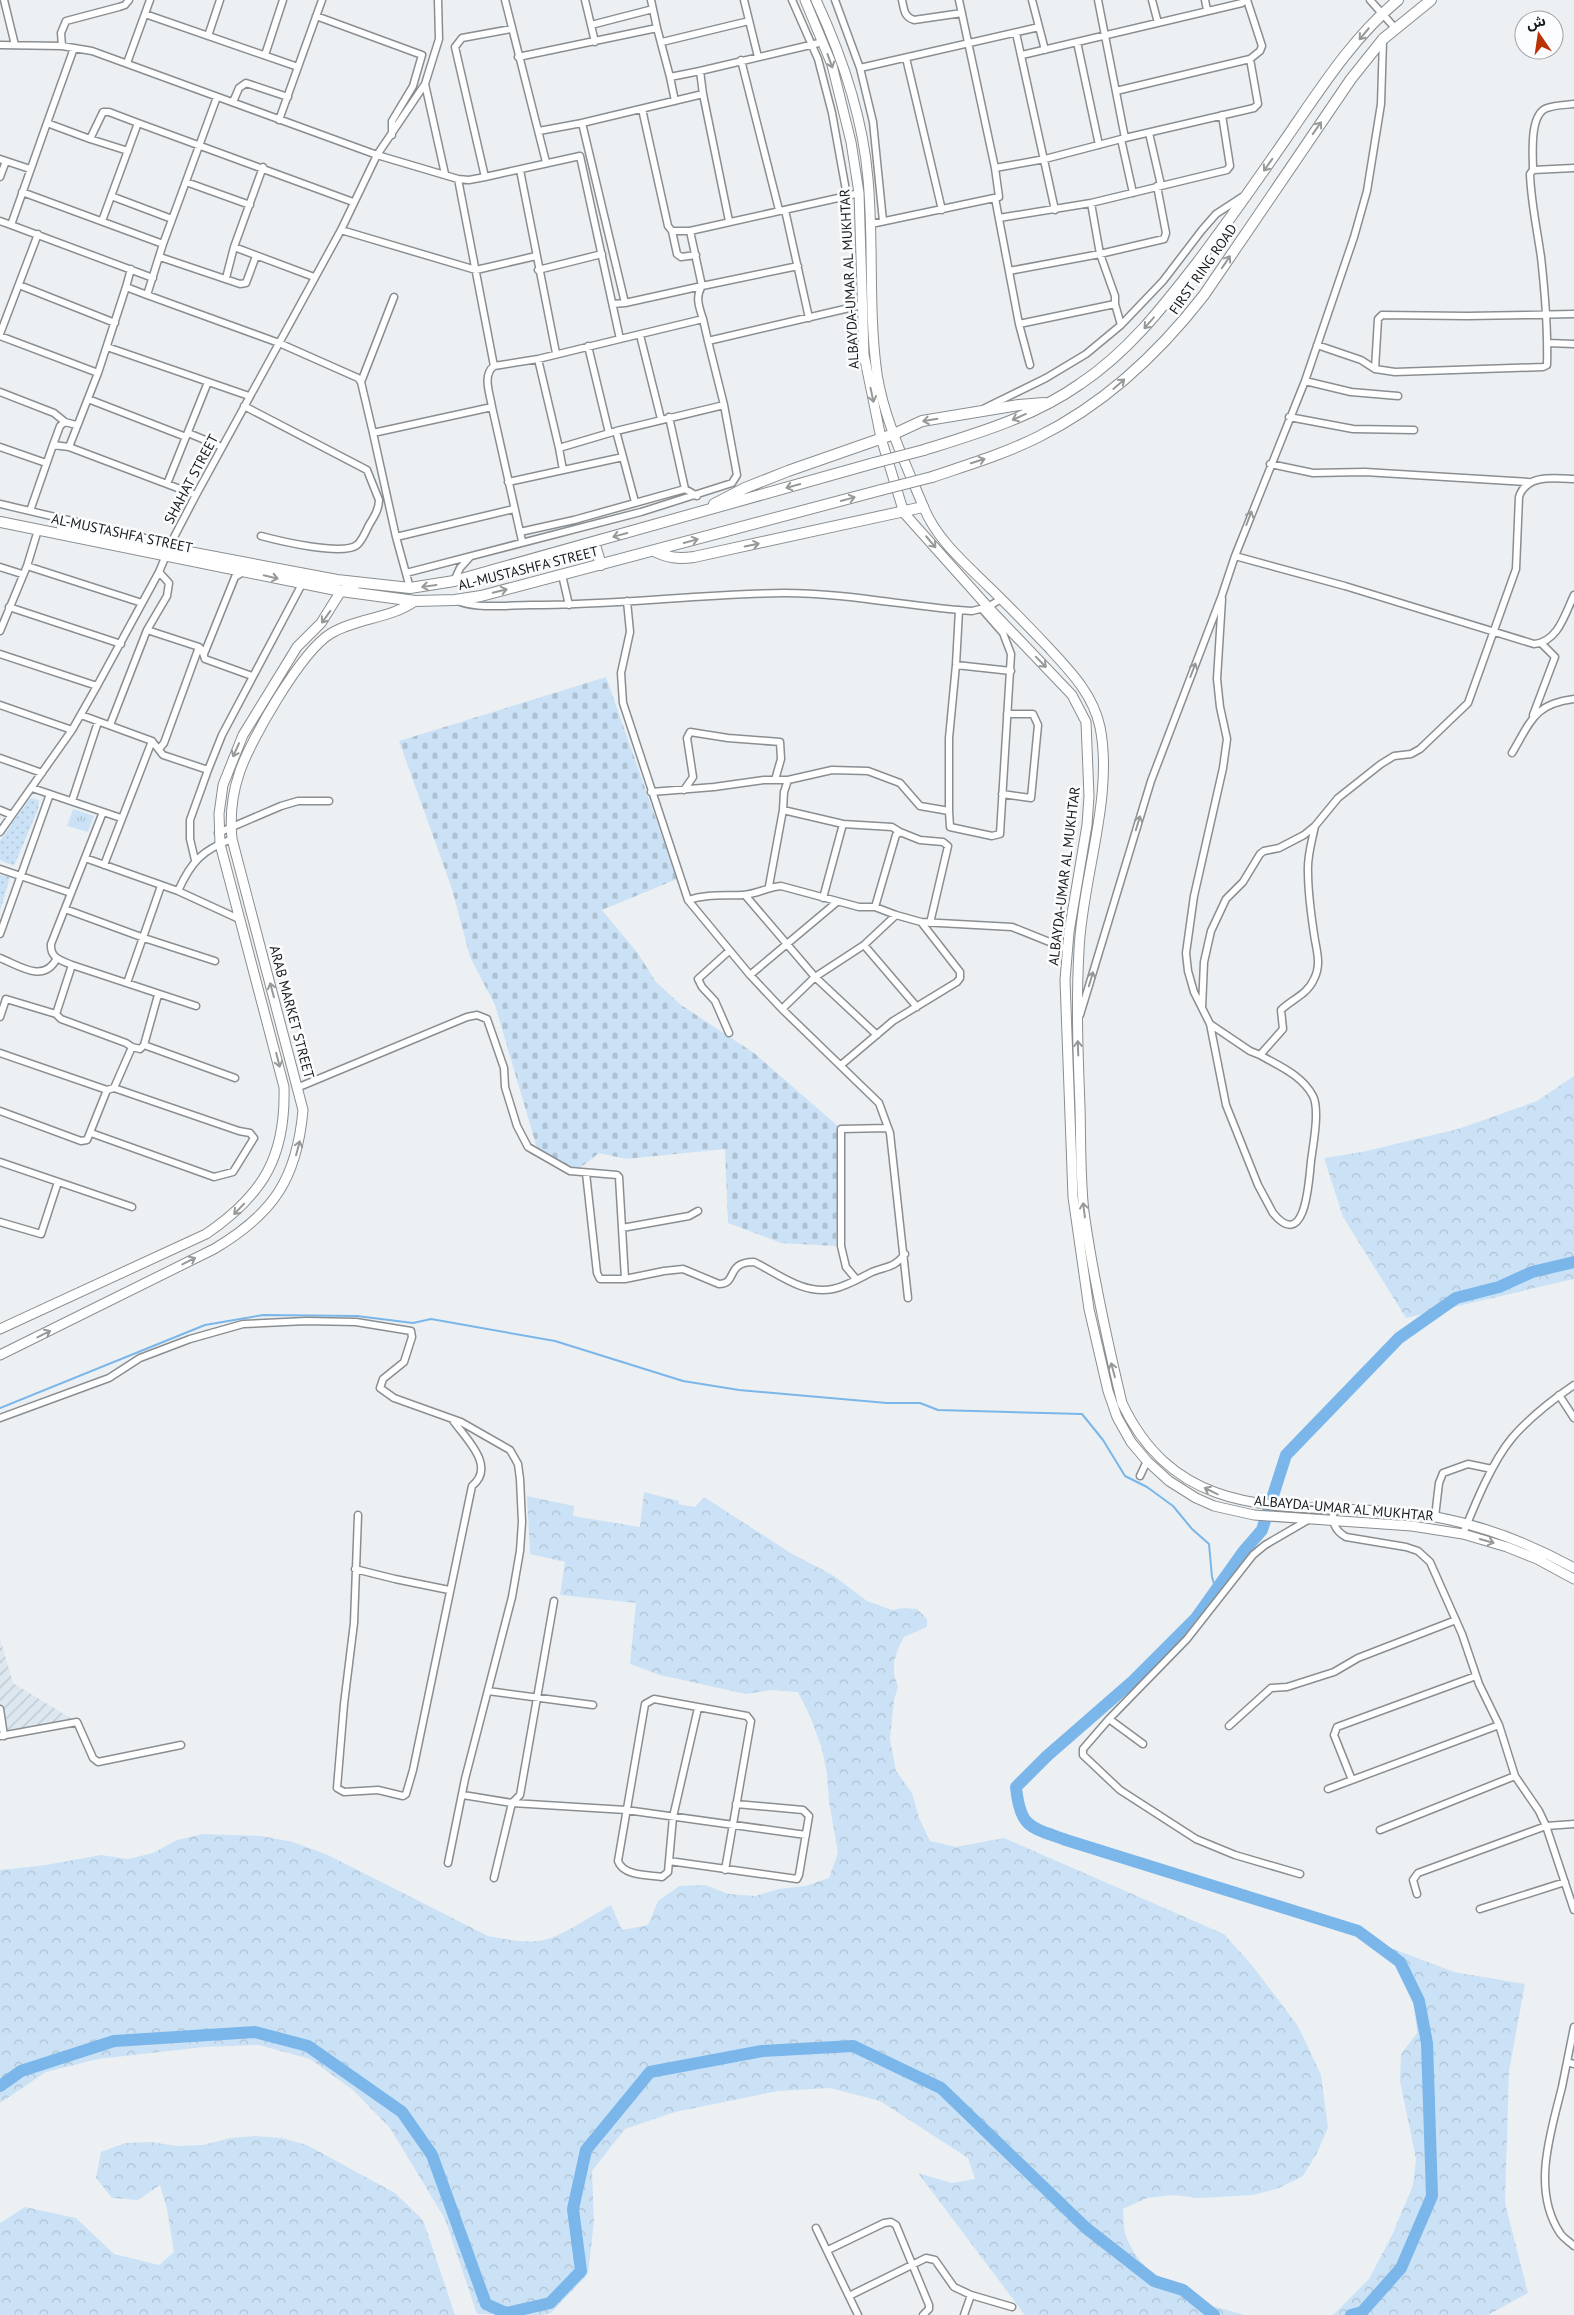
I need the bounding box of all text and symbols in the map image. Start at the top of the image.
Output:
north arrow [1514,10,1564,60]
text: ش [1525,11,1547,33]
one-way arrow [1358,27,1369,40]
one-way arrow [826,53,835,68]
one-way arrow [1312,121,1322,135]
one-way arrow [1263,158,1273,172]
street label: ALBAYDA-UMAR AL MUKHTAR [835,189,863,369]
street label: FIRST RING ROAD [1165,220,1241,318]
one-way arrow [1221,256,1231,270]
one-way arrow [1144,316,1155,329]
one-way arrow [1113,378,1126,389]
one-way arrow [867,386,877,402]
one-way arrow [1012,413,1027,423]
one-way arrow [923,415,939,425]
street label: SHAHAT STREET [160,431,222,527]
one-way arrow [970,456,986,466]
one-way arrow [786,482,802,492]
one-way arrow [839,493,855,503]
street label: AL-MUSTASHFA STREET [50,509,194,557]
one-way arrow [1245,511,1255,526]
one-way arrow [612,531,628,541]
one-way arrow [683,536,699,545]
one-way arrow [925,536,936,549]
one-way arrow [744,539,760,549]
street label: AL-MUSTASHFA STREET [456,542,600,594]
one-way arrow [262,573,278,582]
one-way arrow [421,581,437,591]
one-way arrow [491,586,507,595]
one-way arrow [321,609,331,623]
one-way arrow [1035,655,1047,668]
one-way arrow [1188,663,1198,678]
one-way arrow [230,742,240,757]
street label: ALBAYDA-UMAR AL MUKHTAR [1044,785,1084,967]
one-way arrow [1133,815,1143,831]
street label: ARAB MARKET STREET [266,943,319,1081]
one-way arrow [1086,971,1096,987]
one-way arrow [266,983,276,999]
one-way arrow [1073,1040,1082,1056]
one-way arrow [274,1052,283,1068]
one-way arrow [293,1141,303,1157]
one-way arrow [1079,1202,1089,1218]
one-way arrow [233,1203,245,1216]
one-way arrow [182,1256,197,1266]
one-way arrow [36,1329,51,1338]
one-way arrow [1108,1362,1118,1378]
one-way arrow [1203,1486,1218,1496]
street label: ALBAYDA-UMAR AL MUKHTAR [1253,1491,1435,1525]
one-way arrow [1479,1537,1495,1546]

